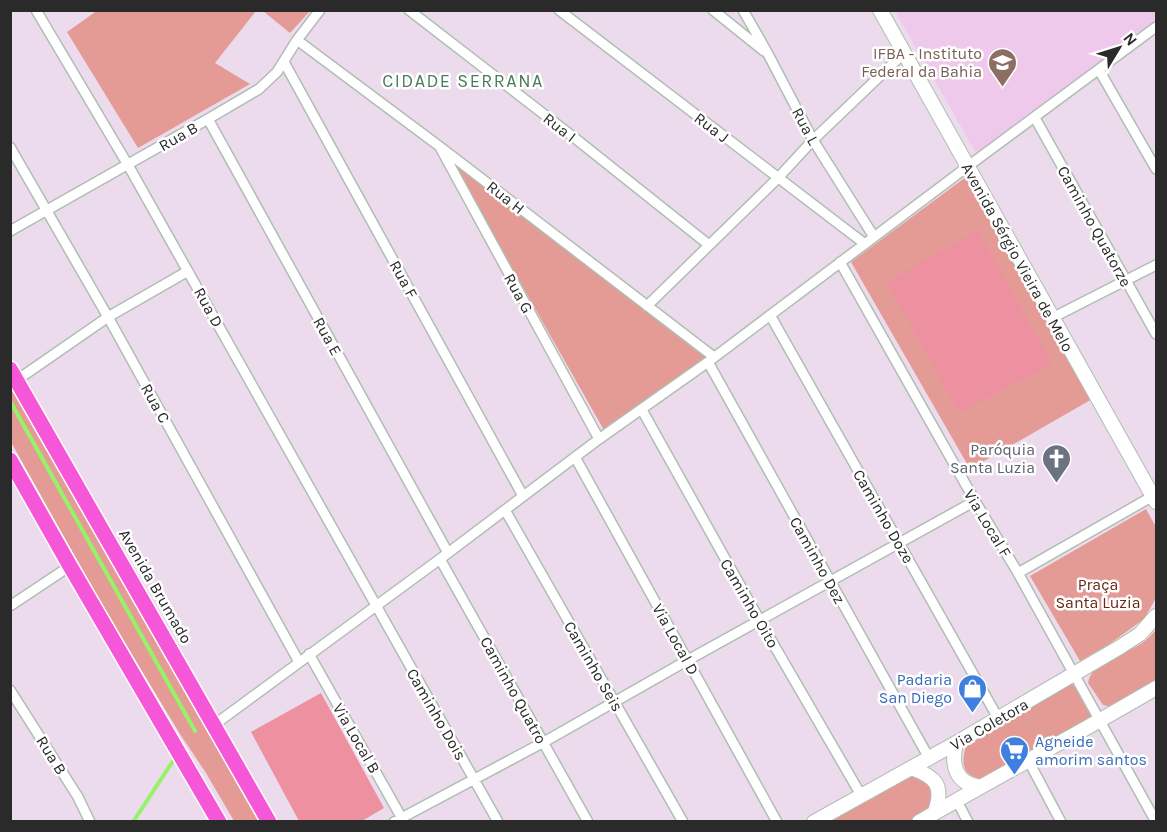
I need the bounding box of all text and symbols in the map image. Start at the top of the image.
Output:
north arrow [1089,18,1149,78]
text: N [1119,29,1141,49]
place label: IFBA - Instituto Federal da Bahia [861,44,982,81]
school or university icon: IFBA - Instituto Federal da Bahia [987,46,1019,88]
district label: CIDADE SERRANA [382,70,544,92]
street label: Rua L [788,104,823,149]
street label: Rua J [691,108,733,147]
street label: Rua I [539,109,580,146]
street label: Rua B [155,118,201,155]
street label: Avenida Sérgio Vieira de Melo [958,159,1078,355]
street label: Caminho Quatorze [1053,162,1136,290]
street label: Rua H [483,177,528,218]
street label: Rua F [385,257,422,302]
street label: Rua G [500,270,537,316]
street label: Rua D [190,284,227,331]
street label: Rua E [309,314,346,359]
street label: Rua C [137,380,174,426]
place label: Paróquia Santa Luzia [950,440,1035,477]
church icon: Paróquia Santa Luzia [1040,442,1072,484]
street label: Caminho Doze [849,466,918,567]
street label: Via Local F [960,486,1015,561]
street label: Caminho Dez [786,513,849,607]
street label: Avenida Brumado [115,526,196,647]
street label: Caminho Oito [716,555,783,651]
park label: Praça Santa Luzia [1055,575,1141,612]
street label: Via Local D [648,600,703,678]
street label: Caminho Seis [560,618,627,715]
street label: Caminho Quatro [476,633,551,747]
street label: Caminho Dois [403,665,470,763]
place label: Padaria San Diego [879,670,952,707]
shop icon: Padaria San Diego [957,672,989,714]
street label: Via Coletora [947,694,1032,754]
street label: Via Local B [329,700,384,777]
street label: Rua B [32,732,71,778]
place label: Agneide amorim santos [1035,732,1147,769]
supermarket icon: Agneide amorim santos [998,734,1030,776]

